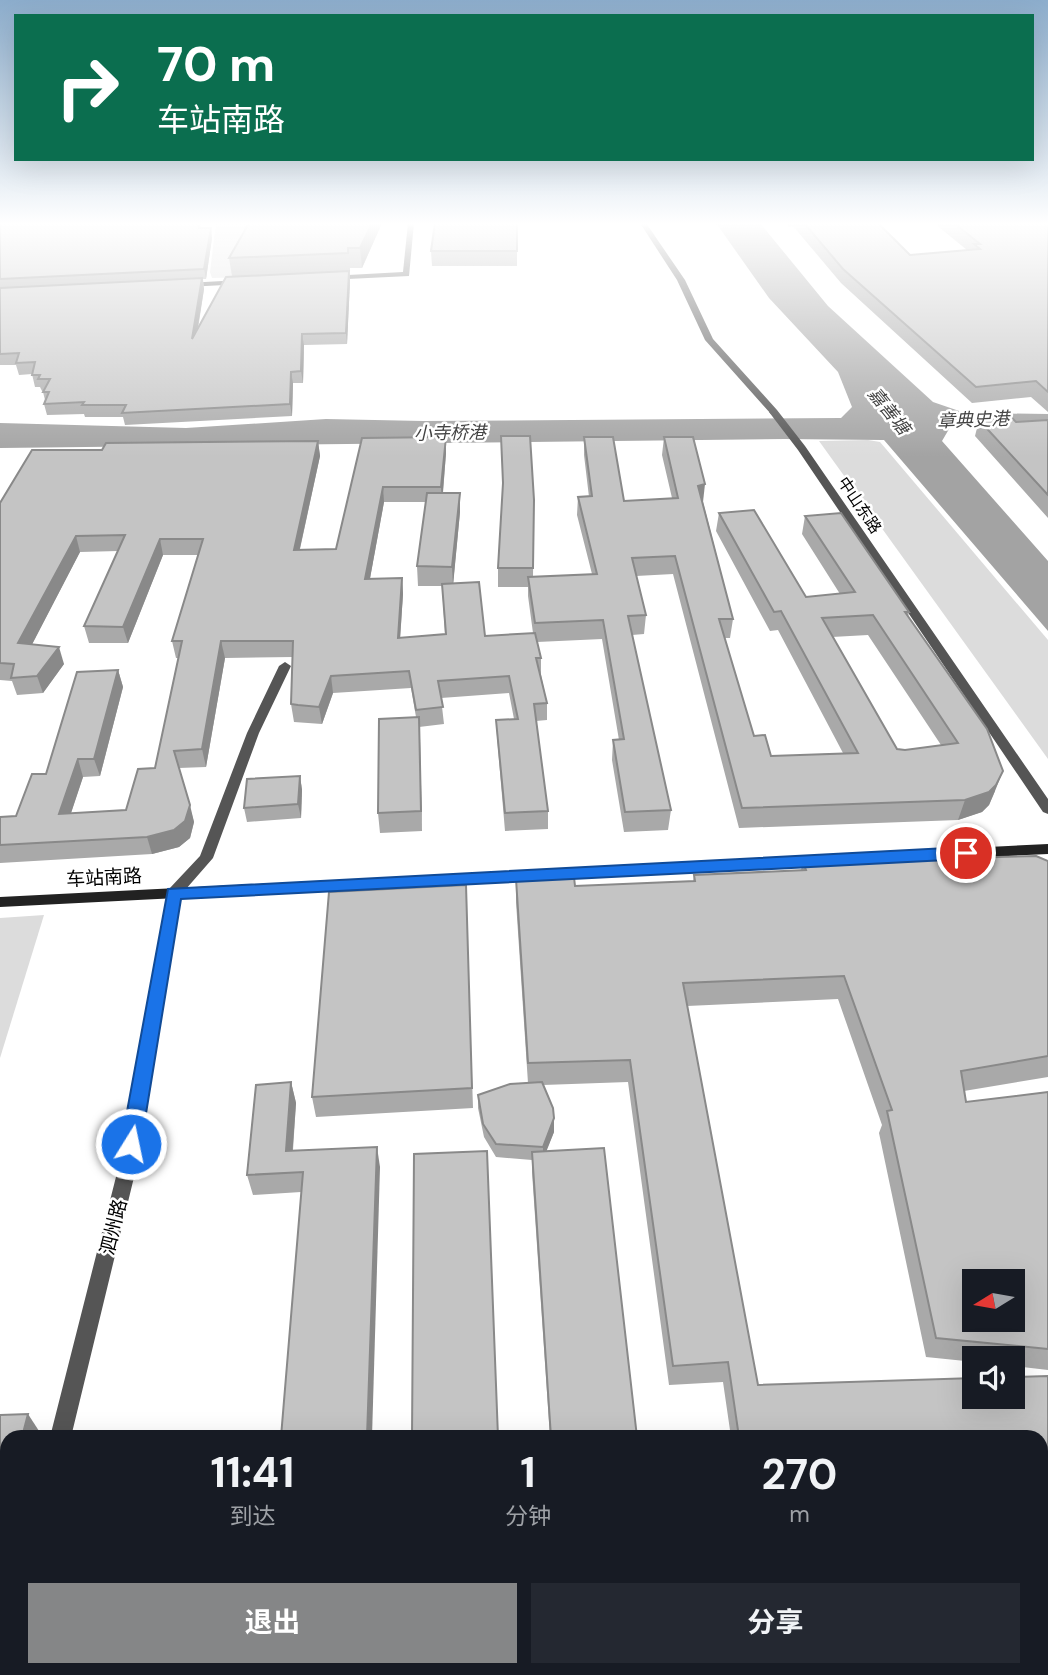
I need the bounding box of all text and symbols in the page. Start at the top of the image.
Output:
text: 70 m [157,32,275,96]
icon: right [42,42,133,133]
text: 车站南路 [157,99,285,141]
water label: 嘉善塘 [863,382,917,442]
water label: 章典史港 [937,407,1012,433]
water label: 小寺桥港 [414,420,489,446]
street label: 中山东路 [833,473,886,538]
pin [936,823,996,883]
icon: arrive [947,834,985,872]
street label: 车站南路 [65,863,143,892]
position arrow [94,1107,168,1181]
street label: 泗州路 [94,1196,133,1258]
north arrow [962,1269,1026,1332]
map controls [962,1269,1025,1409]
button: sound [962,1346,1025,1409]
text: 11:41 [211,1445,294,1500]
text: 1 [520,1445,536,1500]
text: 270 [762,1447,837,1502]
text: m [789,1499,810,1529]
text: 到达 [230,1501,276,1531]
text: 分钟 [505,1501,551,1531]
button: 退出 [28,1583,517,1663]
button: 分享 [531,1583,1020,1663]

